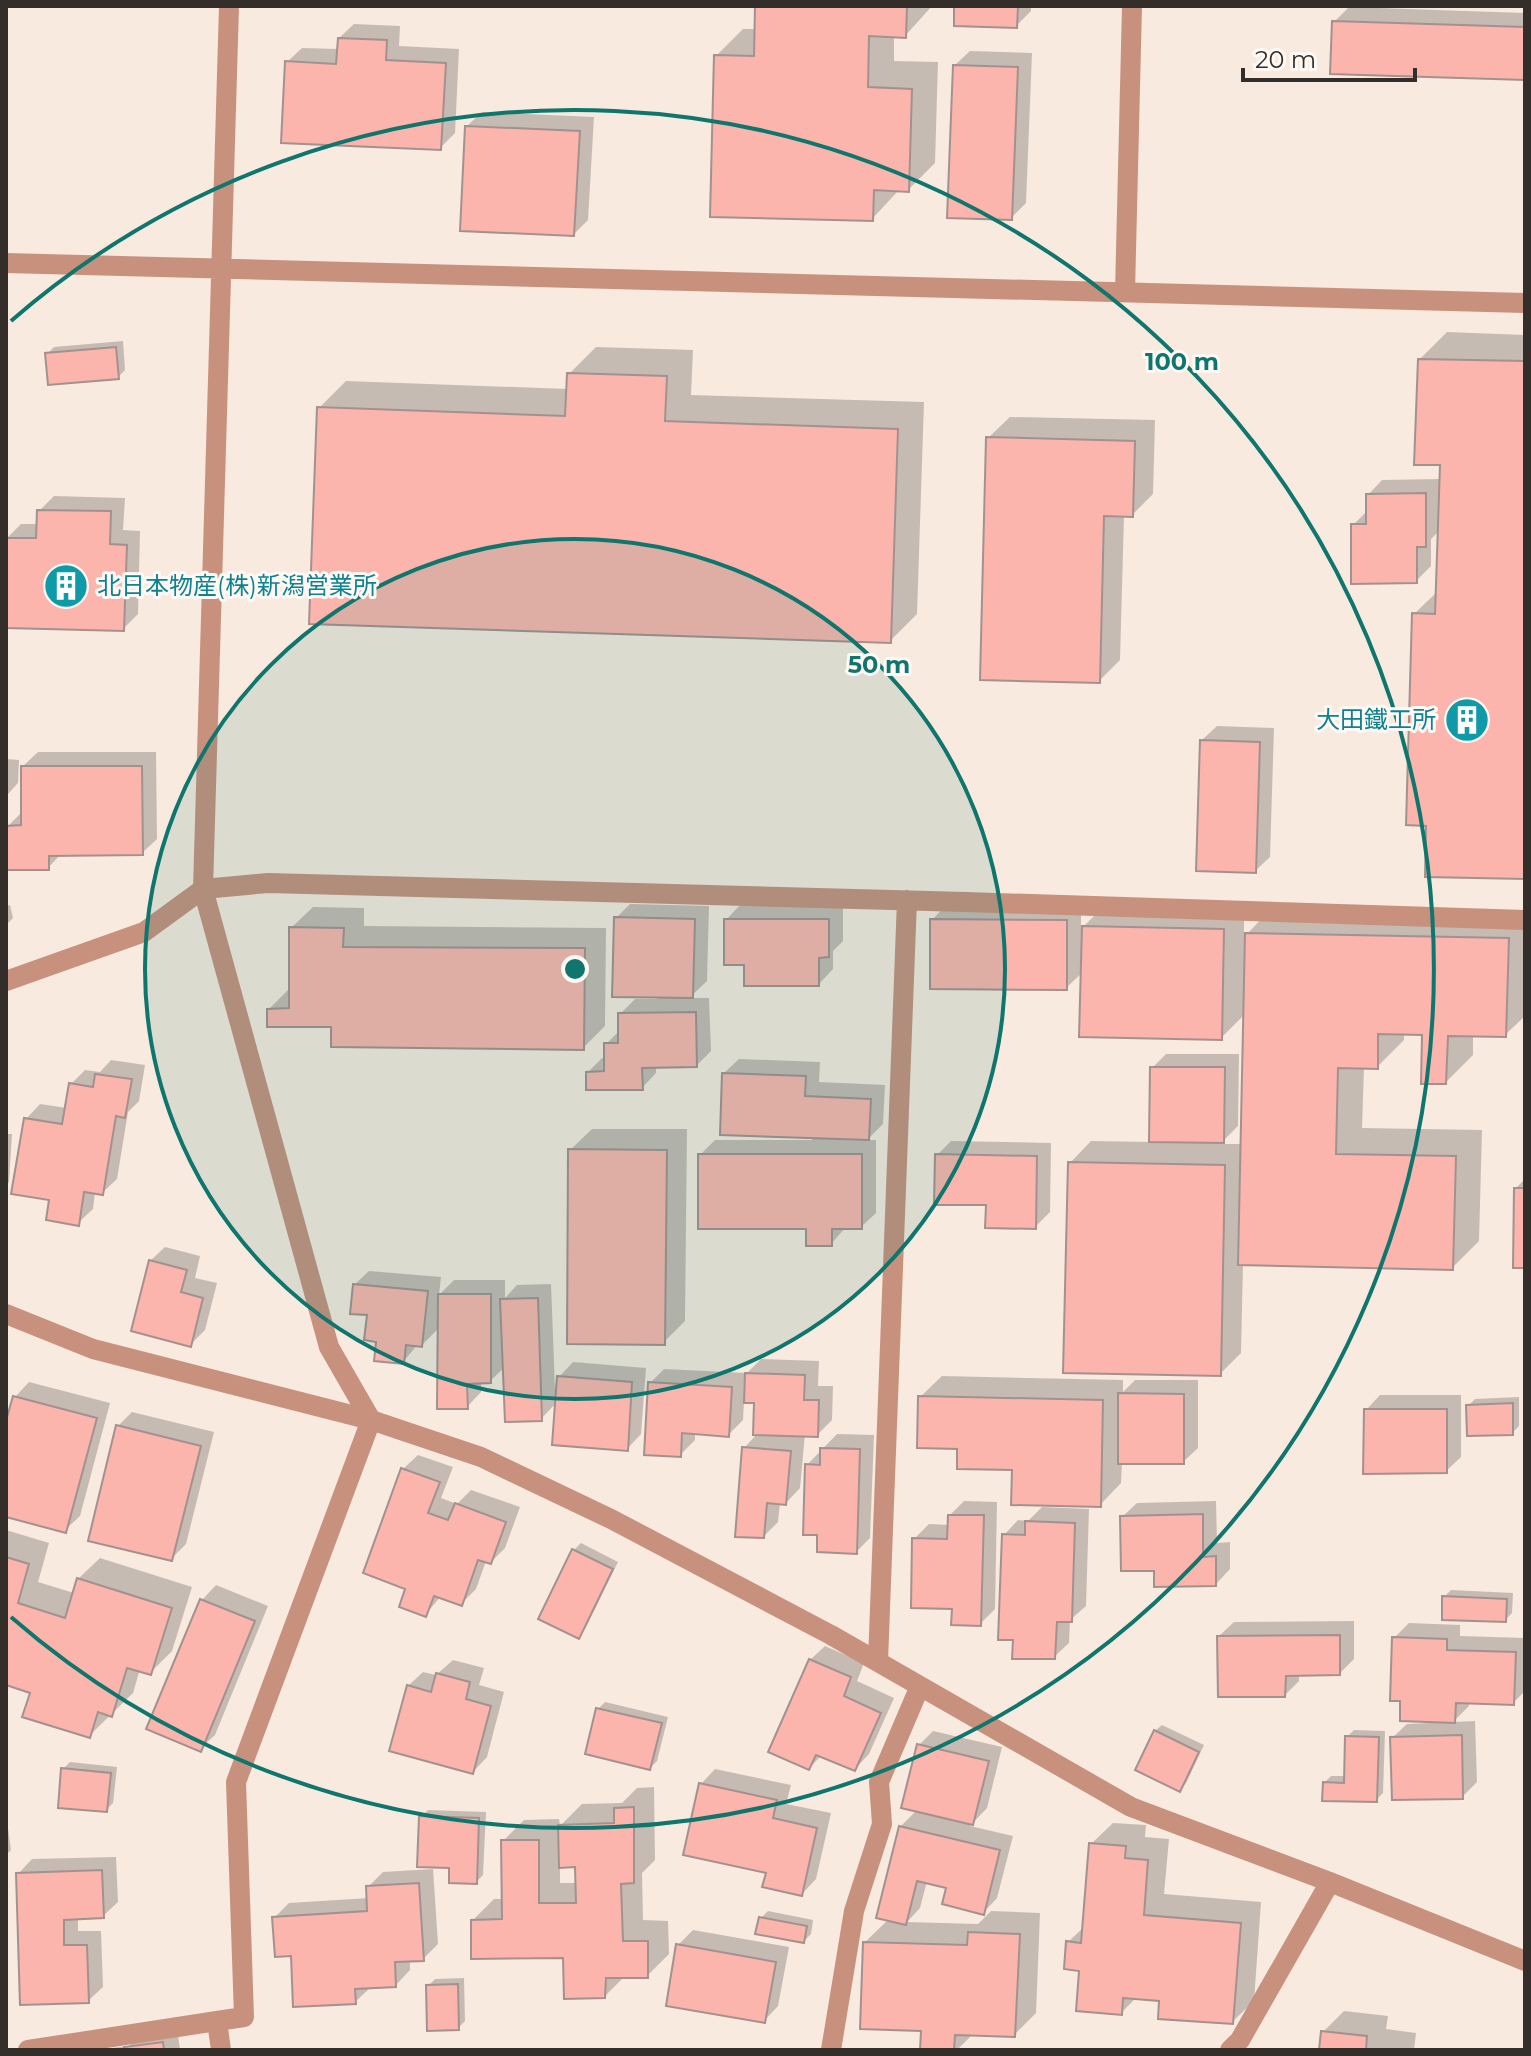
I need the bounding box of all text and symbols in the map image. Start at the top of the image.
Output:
scale bar [1243,32,1415,82]
text: 20 m [1255,45,1316,74]
text: 100 m [1145,347,1219,376]
building icon: 北日本物産(株)新潟営業所 [42,562,90,610]
place label: 北日本物産(株)新潟営業所 [97,571,377,600]
text: 50 m [848,650,910,679]
building icon: 大田鐵工所 [1443,696,1491,744]
place label: 大田鐵工所 [1316,705,1436,734]
centre of rings [561,955,589,983]

